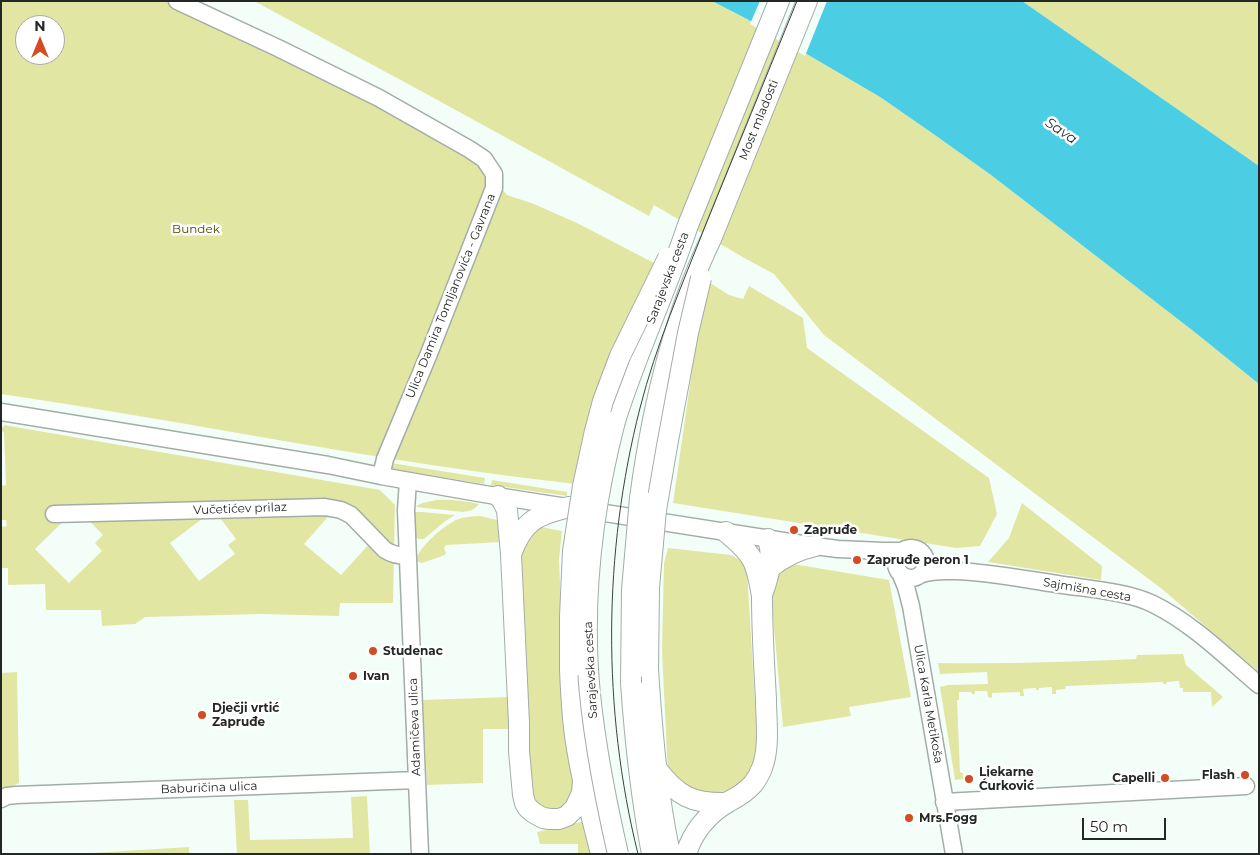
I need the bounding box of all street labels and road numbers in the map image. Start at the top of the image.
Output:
street label: Most mladosti [736,78,782,162]
street label: Ulica Damira Tomljanovića - Gavrana [403,191,499,401]
street label: Sarajevska cesta [644,230,692,326]
street label: Vučetićev prilaz [193,500,287,518]
street label: Sajmišna cesta [1042,575,1132,605]
street label: Sarajevska cesta [581,621,601,719]
street label: Ulica Karla Metikoša [910,643,946,765]
street label: Adamičeva ulica [406,678,424,776]
street label: Baburičina ulica [160,779,258,797]

